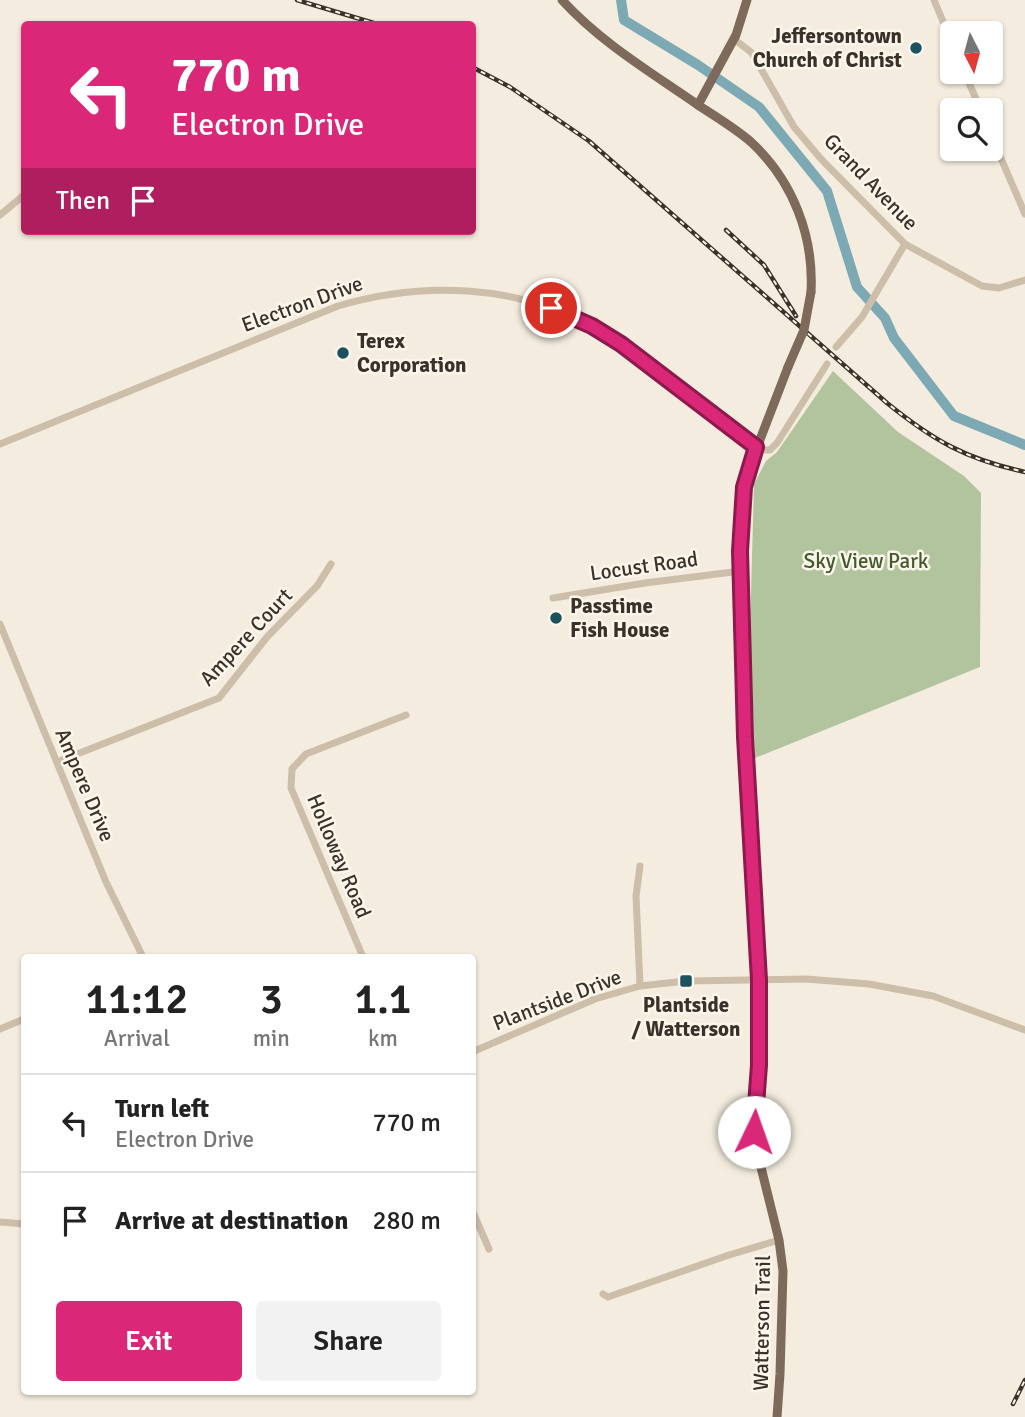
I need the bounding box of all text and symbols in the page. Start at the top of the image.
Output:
north arrow [940,21,1003,84]
map controls [940,21,1003,161]
place label: Jeffersontown Church of Christ [753,23,902,73]
marker: Jeffersontown Church of Christ [908,40,924,56]
text: 770 m [171,45,301,105]
icon: left [56,49,147,140]
button: search [940,98,1003,161]
text: Electron Drive [171,105,364,144]
street label: Grand Avenue [818,128,924,236]
icon: arrive [124,182,162,220]
text: Then [56,185,110,217]
street label: Electron Drive [238,270,366,338]
pin [521,278,581,338]
icon: arrive [532,289,570,327]
place label: Terex Corporation [357,328,467,378]
marker: Terex Corporation [335,345,351,361]
street label: Locust Road [588,546,700,586]
park label: Sky View Park [804,548,929,574]
street label: Ampere Court [194,583,298,691]
place label: Passtime Fish House [570,593,669,643]
marker: Passtime Fish House [548,610,564,626]
street label: Ampere Drive [49,724,121,846]
street label: Holloway Road [301,790,377,922]
street label: Plantside Drive [489,964,625,1036]
marker: Plantside / Watterson [678,973,694,989]
text: 11:12 [86,974,188,1025]
text: 3 [260,974,283,1025]
text: 1.1 [354,974,411,1025]
place label: Plantside / Watterson [631,992,741,1042]
text: Arrival [104,1024,170,1053]
text: min [253,1024,290,1053]
text: km [368,1024,398,1053]
text: Turn left [115,1093,209,1125]
position arrow [717,1095,791,1169]
icon: left [56,1104,94,1142]
text: 770 m [372,1107,441,1139]
text: Electron Drive [115,1125,254,1154]
icon: arrive [56,1202,94,1240]
text: Arrive at destination [115,1205,348,1237]
text: 280 m [372,1205,441,1237]
street label: Watterson Trail [748,1255,776,1391]
button: Exit [56,1301,242,1381]
button: Share [256,1301,441,1381]

